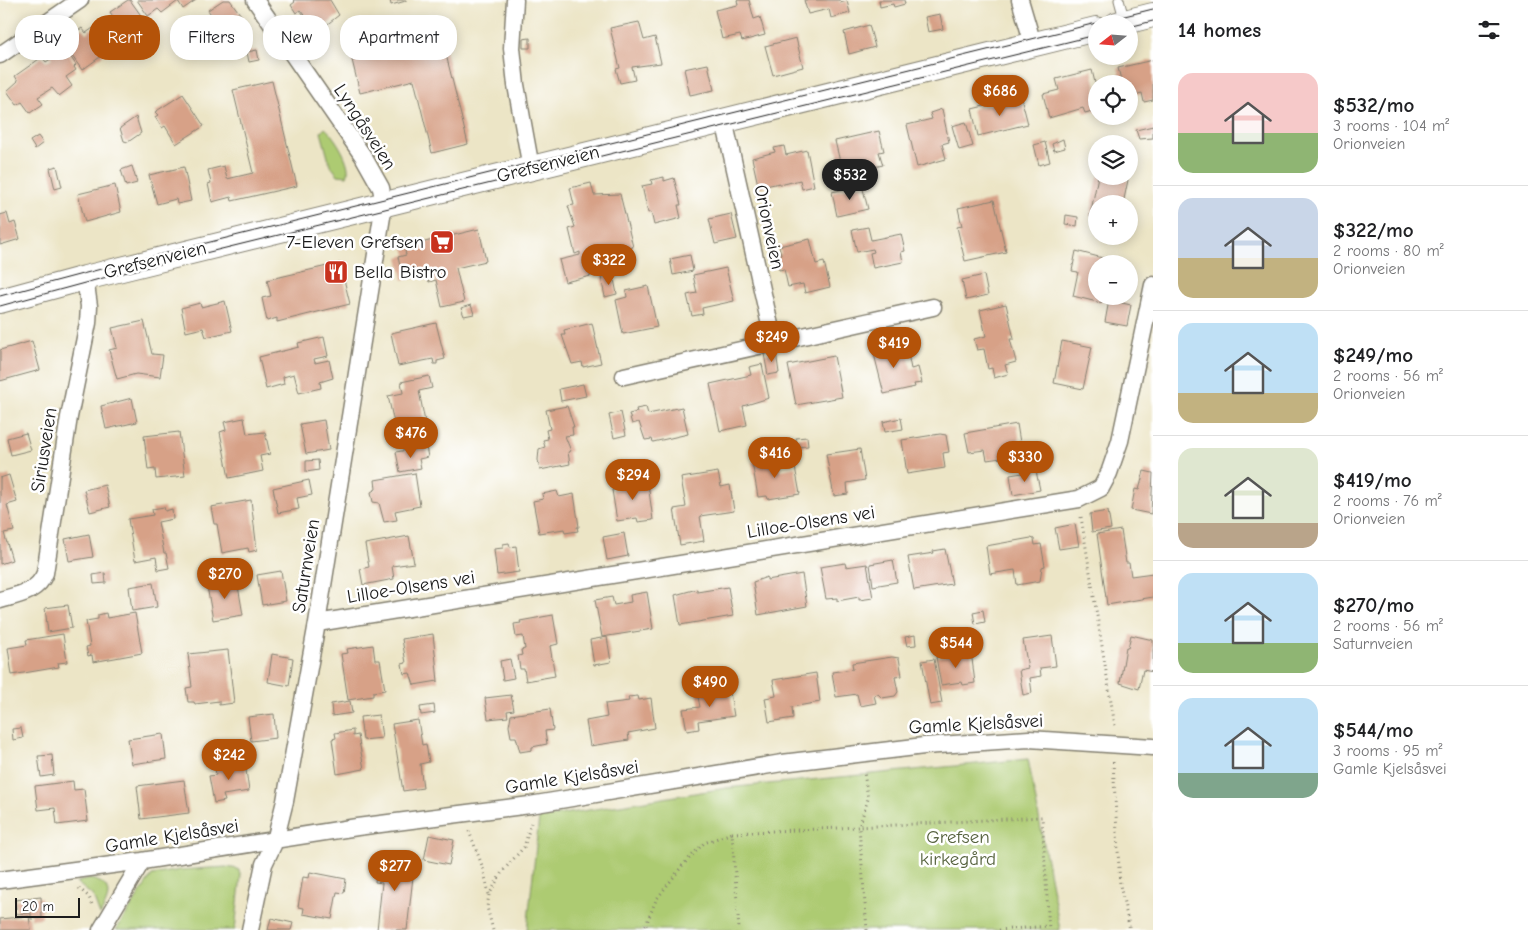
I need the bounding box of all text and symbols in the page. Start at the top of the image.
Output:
chip: Buy [15,15,79,60]
chip: Rent [89,15,160,60]
chip: Filters [170,15,253,60]
chip: New [263,15,330,60]
chip: Apartment [340,15,457,60]
north arrow [1088,15,1138,65]
map controls [1088,15,1138,305]
icon: filters [1475,16,1503,44]
text: 14 homes [1178,18,1261,42]
pin: $686 [970,74,1030,117]
button: locate [1088,75,1138,125]
street label: Lyngåsveien [329,80,401,174]
text: $686 [983,82,1017,100]
icon: home [1218,93,1278,153]
text: $532/mo [1333,93,1414,117]
text: 3 rooms · 104 m² [1333,117,1449,135]
button: layers [1088,135,1138,185]
text: Orionveien [1333,135,1405,153]
street label: Grefsenveien [494,141,602,187]
pin: $532 [820,158,880,201]
text: $532 [833,166,867,184]
street label: Orionveien [749,183,789,271]
button: + [1088,195,1138,245]
icon: home [1218,218,1278,278]
text: $322/mo [1333,218,1414,242]
supermarket icon: 7-Eleven Grefsen [429,229,455,255]
place label: 7-Eleven Grefsen [286,231,424,253]
street label: Grefsenveien [101,237,209,283]
text: 2 rooms · 80 m² [1333,242,1444,260]
pin: $322 [579,244,639,286]
text: $322 [592,251,626,269]
button: − [1088,255,1138,305]
restaurant icon: Bella Bistro [323,259,349,285]
text: Orionveien [1333,260,1405,278]
place label: Bella Bistro [354,261,446,283]
pin: $249 [742,320,802,363]
pin: $419 [864,326,924,369]
text: $249 [756,328,789,346]
text: $419 [878,334,910,352]
icon: home [1218,343,1278,403]
text: $249/mo [1333,343,1413,367]
text: 2 rooms · 56 m² [1333,367,1443,385]
text: Orionveien [1333,385,1405,403]
street label: Siriusveien [26,406,62,494]
pin: $476 [381,416,441,459]
text: $476 [395,424,427,442]
pin: $416 [745,436,805,479]
pin: $330 [995,440,1055,483]
text: $416 [759,444,791,462]
text: $330 [1008,448,1042,466]
pin: $294 [603,458,663,501]
text: $294 [616,466,650,484]
icon: home [1218,468,1278,528]
text: $419/mo [1333,468,1412,492]
text: 2 rooms · 76 m² [1333,492,1442,510]
street label: Lilloe-Olsens vei [745,501,877,543]
text: Orionveien [1333,510,1405,528]
street label: Saturnveien [288,517,324,615]
pin: $270 [195,558,255,600]
text: $270 [208,565,242,583]
street label: Lilloe-Olsens vei [345,566,477,608]
icon: home [1218,593,1278,653]
text: $270/mo [1333,593,1414,617]
text: 2 rooms · 56 m² [1333,617,1443,635]
pin: $544 [926,626,986,669]
text: $544 [939,634,973,652]
text: Saturnveien [1333,635,1413,653]
pin: $490 [680,666,740,708]
text: $490 [693,673,727,691]
street label: Gamle Kjelsåsvei [908,709,1044,739]
icon: home [1218,718,1278,778]
text: $544/mo [1333,718,1413,742]
pin: $242 [199,738,259,781]
text: 3 rooms · 95 m² [1333,742,1443,760]
text: $242 [213,746,245,764]
street label: Gamle Kjelsåsvei [504,756,640,798]
text: Gamle Kjelsåsvei [1333,760,1447,778]
street label: Gamle Kjelsåsvei [104,815,240,857]
park label: Grefsen kirkegård [920,826,996,870]
pin: $277 [365,850,425,892]
text: $277 [379,857,411,875]
scale bar [15,895,80,918]
text: 20 m [22,898,54,915]

